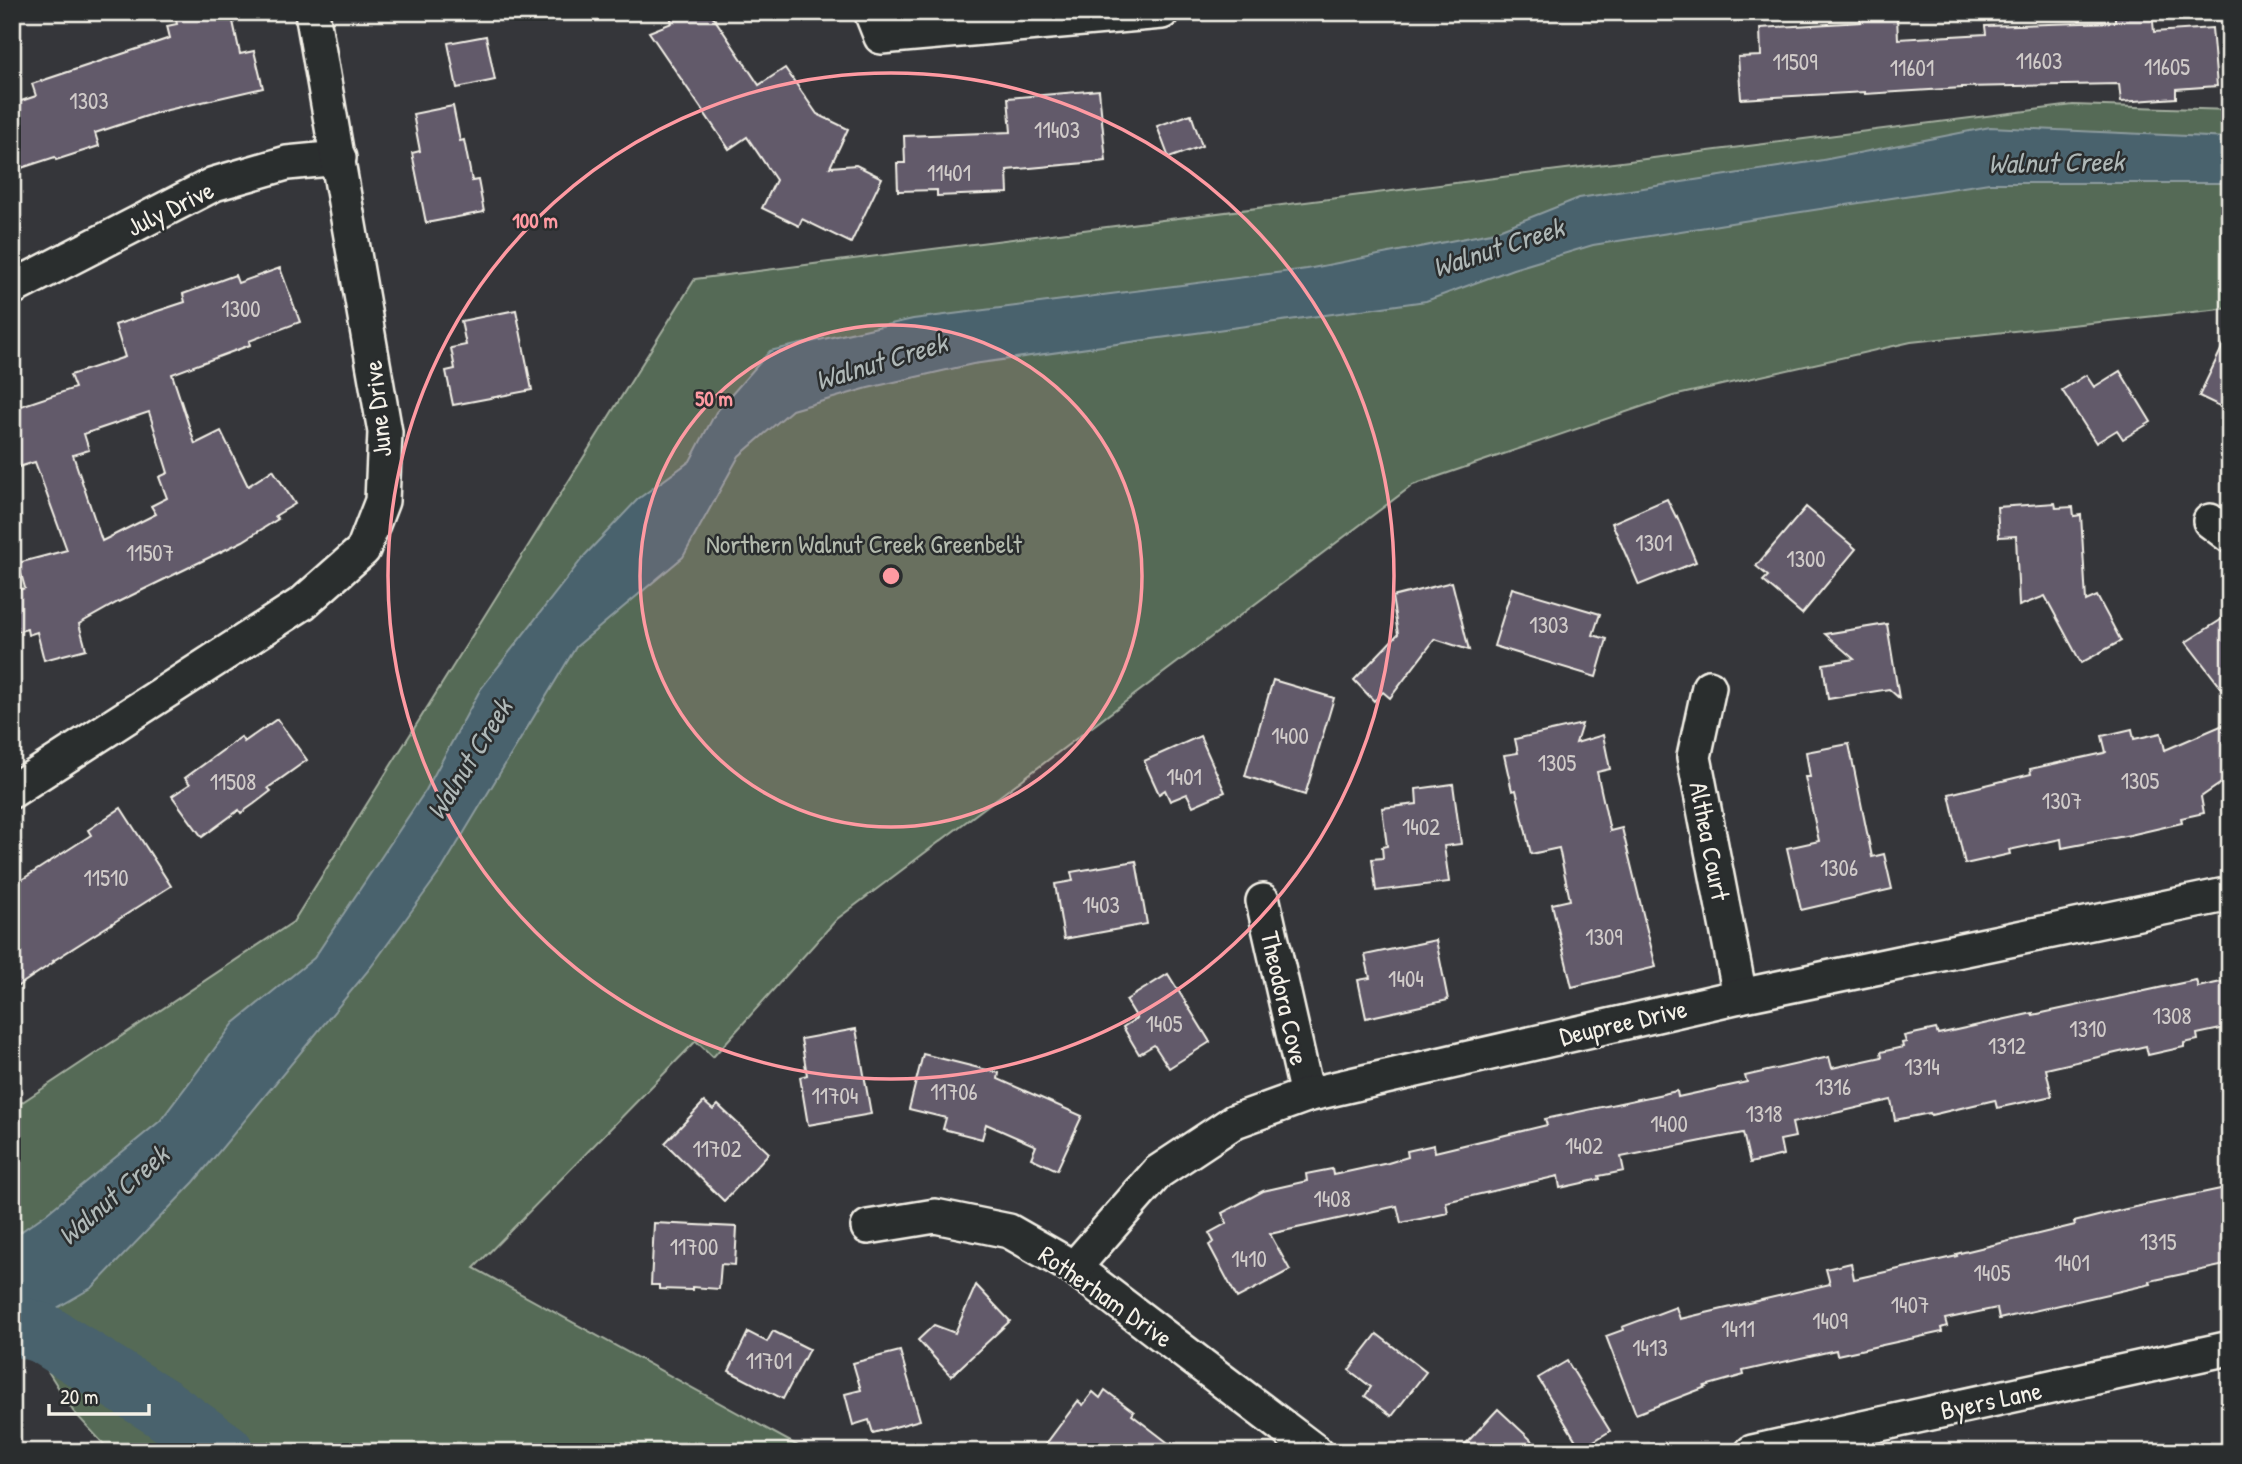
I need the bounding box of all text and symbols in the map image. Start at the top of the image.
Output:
house number: 11603 [2016,45,2062,76]
house number: 11509 [1772,46,1818,77]
house number: 11605 [2144,51,2190,82]
house number: 11601 [1890,52,1934,83]
house number: 1303 [69,85,109,116]
house number: 11403 [1034,114,1080,145]
water label: Walnut Creek [1988,142,2127,182]
house number: 11401 [927,157,971,188]
street label: July Drive [121,172,219,244]
text: 100 m [512,206,558,235]
water label: Walnut Creek [1428,207,1571,286]
house number: 1300 [221,293,261,324]
water label: Walnut Creek [811,322,954,399]
street label: June Drive [355,359,399,459]
text: 50 m [695,384,733,413]
park label: Northern Walnut Creek Greenbelt [706,526,1023,561]
house number: 1301 [1635,527,1673,558]
house number: 11507 [126,537,174,568]
house number: 1300 [1786,543,1826,574]
centre of rings [879,564,903,588]
house number: 1303 [1529,609,1569,640]
water label: Walnut Creek [417,689,522,827]
house number: 1400 [1271,720,1309,751]
house number: 1305 [1538,747,1577,778]
house number: 1401 [1166,761,1202,792]
house number: 1305 [2121,765,2160,796]
house number: 11508 [210,766,256,797]
street label: Althea Court [1681,779,1739,904]
house number: 1307 [2042,785,2082,816]
house number: 1402 [1402,811,1440,842]
house number: 1306 [1820,852,1858,883]
house number: 11510 [83,862,129,893]
house number: 1403 [1082,889,1120,920]
house number: 1309 [1585,921,1623,952]
street label: Theodora Cove [1253,928,1317,1068]
house number: 1404 [1388,963,1424,994]
street label: Deupree Drive [1556,990,1690,1054]
house number: 1308 [2153,1000,2191,1031]
house number: 1405 [1145,1008,1183,1039]
house number: 1310 [2069,1013,2107,1044]
house number: 1312 [1988,1030,2026,1061]
house number: 1314 [1904,1051,1940,1082]
house number: 1316 [1815,1071,1851,1102]
house number: 11706 [930,1076,978,1107]
house number: 11704 [811,1080,859,1111]
house number: 1318 [1746,1098,1783,1129]
house number: 1400 [1650,1108,1688,1139]
house number: 1402 [1565,1130,1603,1161]
house number: 11702 [692,1133,742,1164]
water label: Walnut Creek [49,1135,178,1254]
house number: 1408 [1313,1183,1351,1214]
house number: 1315 [2140,1226,2177,1257]
house number: 11700 [670,1231,718,1262]
street label: Rotherham Drive [1032,1237,1180,1355]
house number: 1410 [1231,1243,1267,1274]
house number: 1401 [2054,1247,2090,1278]
house number: 1405 [1973,1257,2011,1288]
house number: 1407 [1891,1289,1929,1320]
house number: 1409 [1812,1305,1848,1336]
house number: 1411 [1721,1313,1755,1344]
house number: 1413 [1632,1332,1668,1363]
house number: 11701 [746,1345,792,1376]
street label: Byers Lane [1937,1372,2045,1428]
scale bar [49,1373,149,1417]
text: 20 m [60,1382,98,1411]

